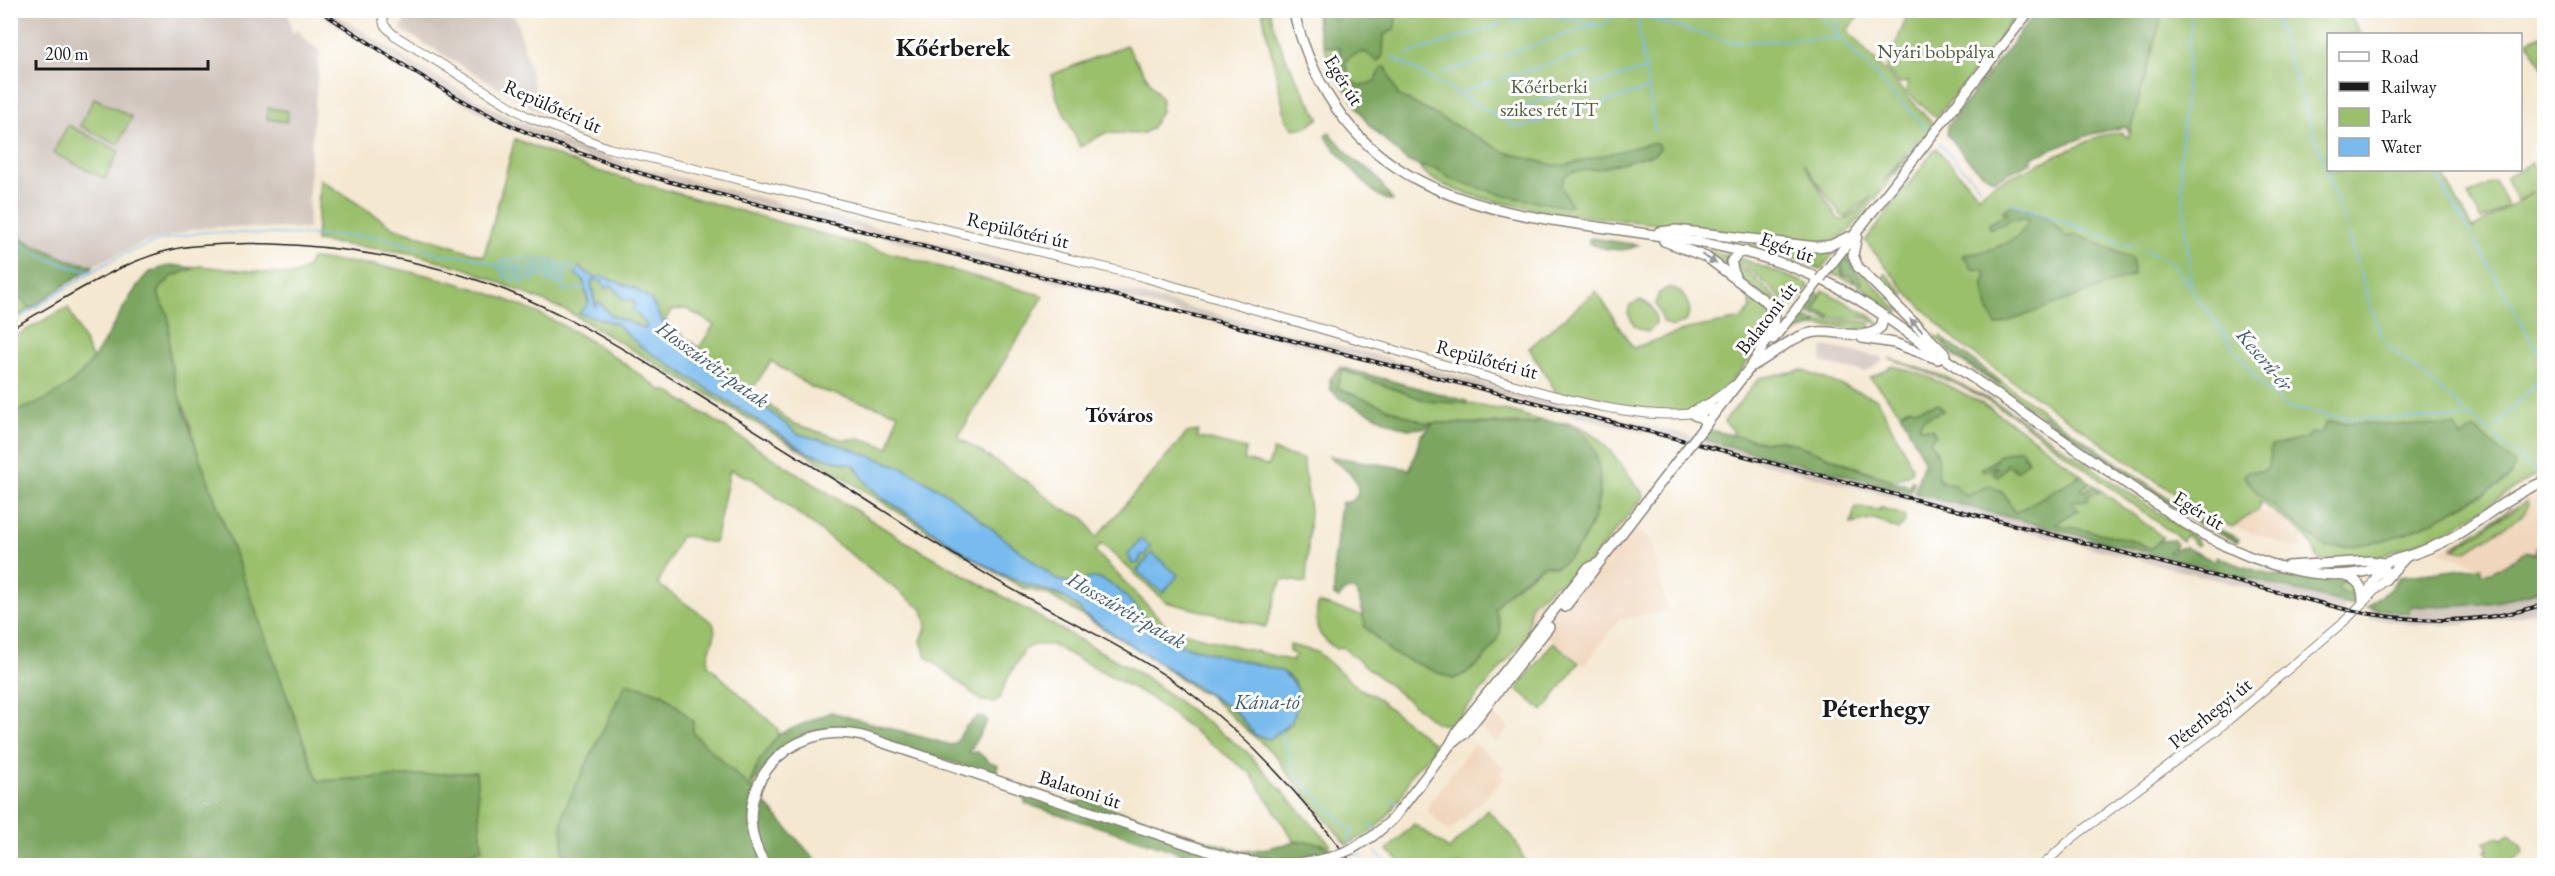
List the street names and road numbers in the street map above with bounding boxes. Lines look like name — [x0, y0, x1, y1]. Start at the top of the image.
street label: Egér út — [1318, 50, 1370, 111]
street label: Repülőtéri út — [500, 73, 607, 139]
street label: Repülőtéri út — [964, 206, 1072, 255]
street label: Egér út — [1757, 225, 1818, 269]
street label: Balatoni út — [1730, 276, 1803, 359]
street label: Repülőtéri út — [1433, 333, 1541, 385]
street label: Egér út — [2169, 484, 2230, 536]
street label: Péterhegyi út — [2163, 671, 2258, 755]
street label: Balatoni út — [1036, 764, 1125, 815]

